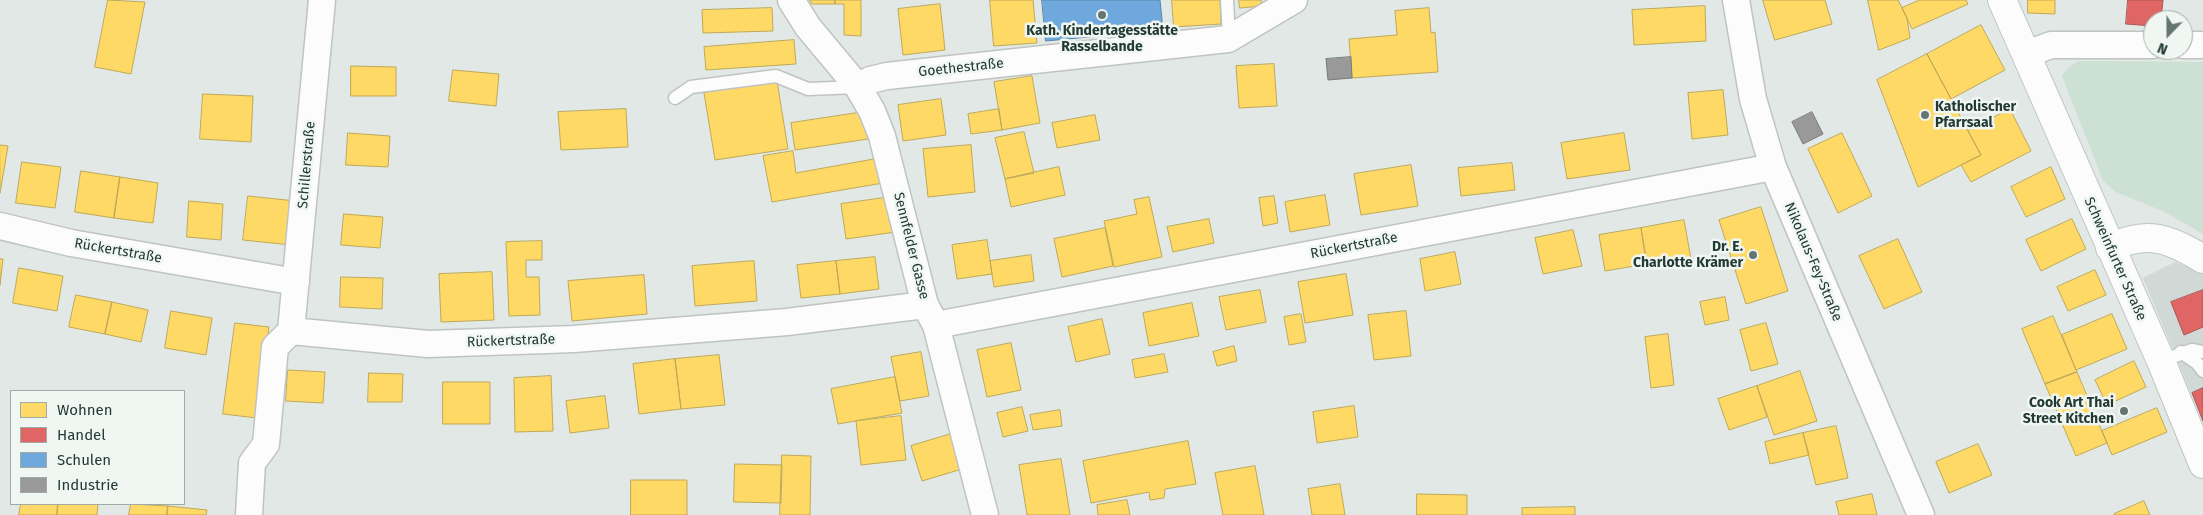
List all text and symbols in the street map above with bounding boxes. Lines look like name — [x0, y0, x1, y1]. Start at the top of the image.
marker: Kath. Kindertagesstätte Rasselbande — [1096, 9, 1108, 21]
north arrow — [2143, 10, 2193, 60]
place label: Kath. Kindertagesstätte Rasselbande — [1026, 23, 1178, 56]
text: N — [2155, 39, 2170, 58]
street label: Goethestraße — [918, 55, 1004, 81]
place label: Katholischer Pfarrsaal — [1935, 99, 2016, 132]
marker: Katholischer Pfarrsaal — [1919, 109, 1931, 121]
street label: Schillerstraße — [295, 121, 319, 209]
street label: Sennfelder Gasse — [890, 191, 932, 301]
street label: Schweinfurter Straße — [2080, 195, 2150, 323]
street label: Nikolaus-Fey-Straße — [1780, 200, 1846, 324]
street label: Rückertstraße — [1309, 229, 1399, 263]
street label: Rückertstraße — [73, 235, 163, 267]
place label: Dr. E. Charlotte Krämer — [1633, 239, 1743, 272]
marker: Dr. E. Charlotte Krämer — [1747, 249, 1759, 261]
street label: Rückertstraße — [466, 331, 556, 351]
legend — [10, 390, 185, 505]
place label: Cook Art Thai Street Kitchen — [2023, 395, 2114, 428]
text: Wohnen — [57, 401, 113, 419]
marker: Cook Art Thai Street Kitchen — [2118, 405, 2130, 417]
text: Handel — [57, 426, 106, 444]
text: Schulen — [57, 451, 111, 469]
text: Industrie — [57, 476, 119, 494]

